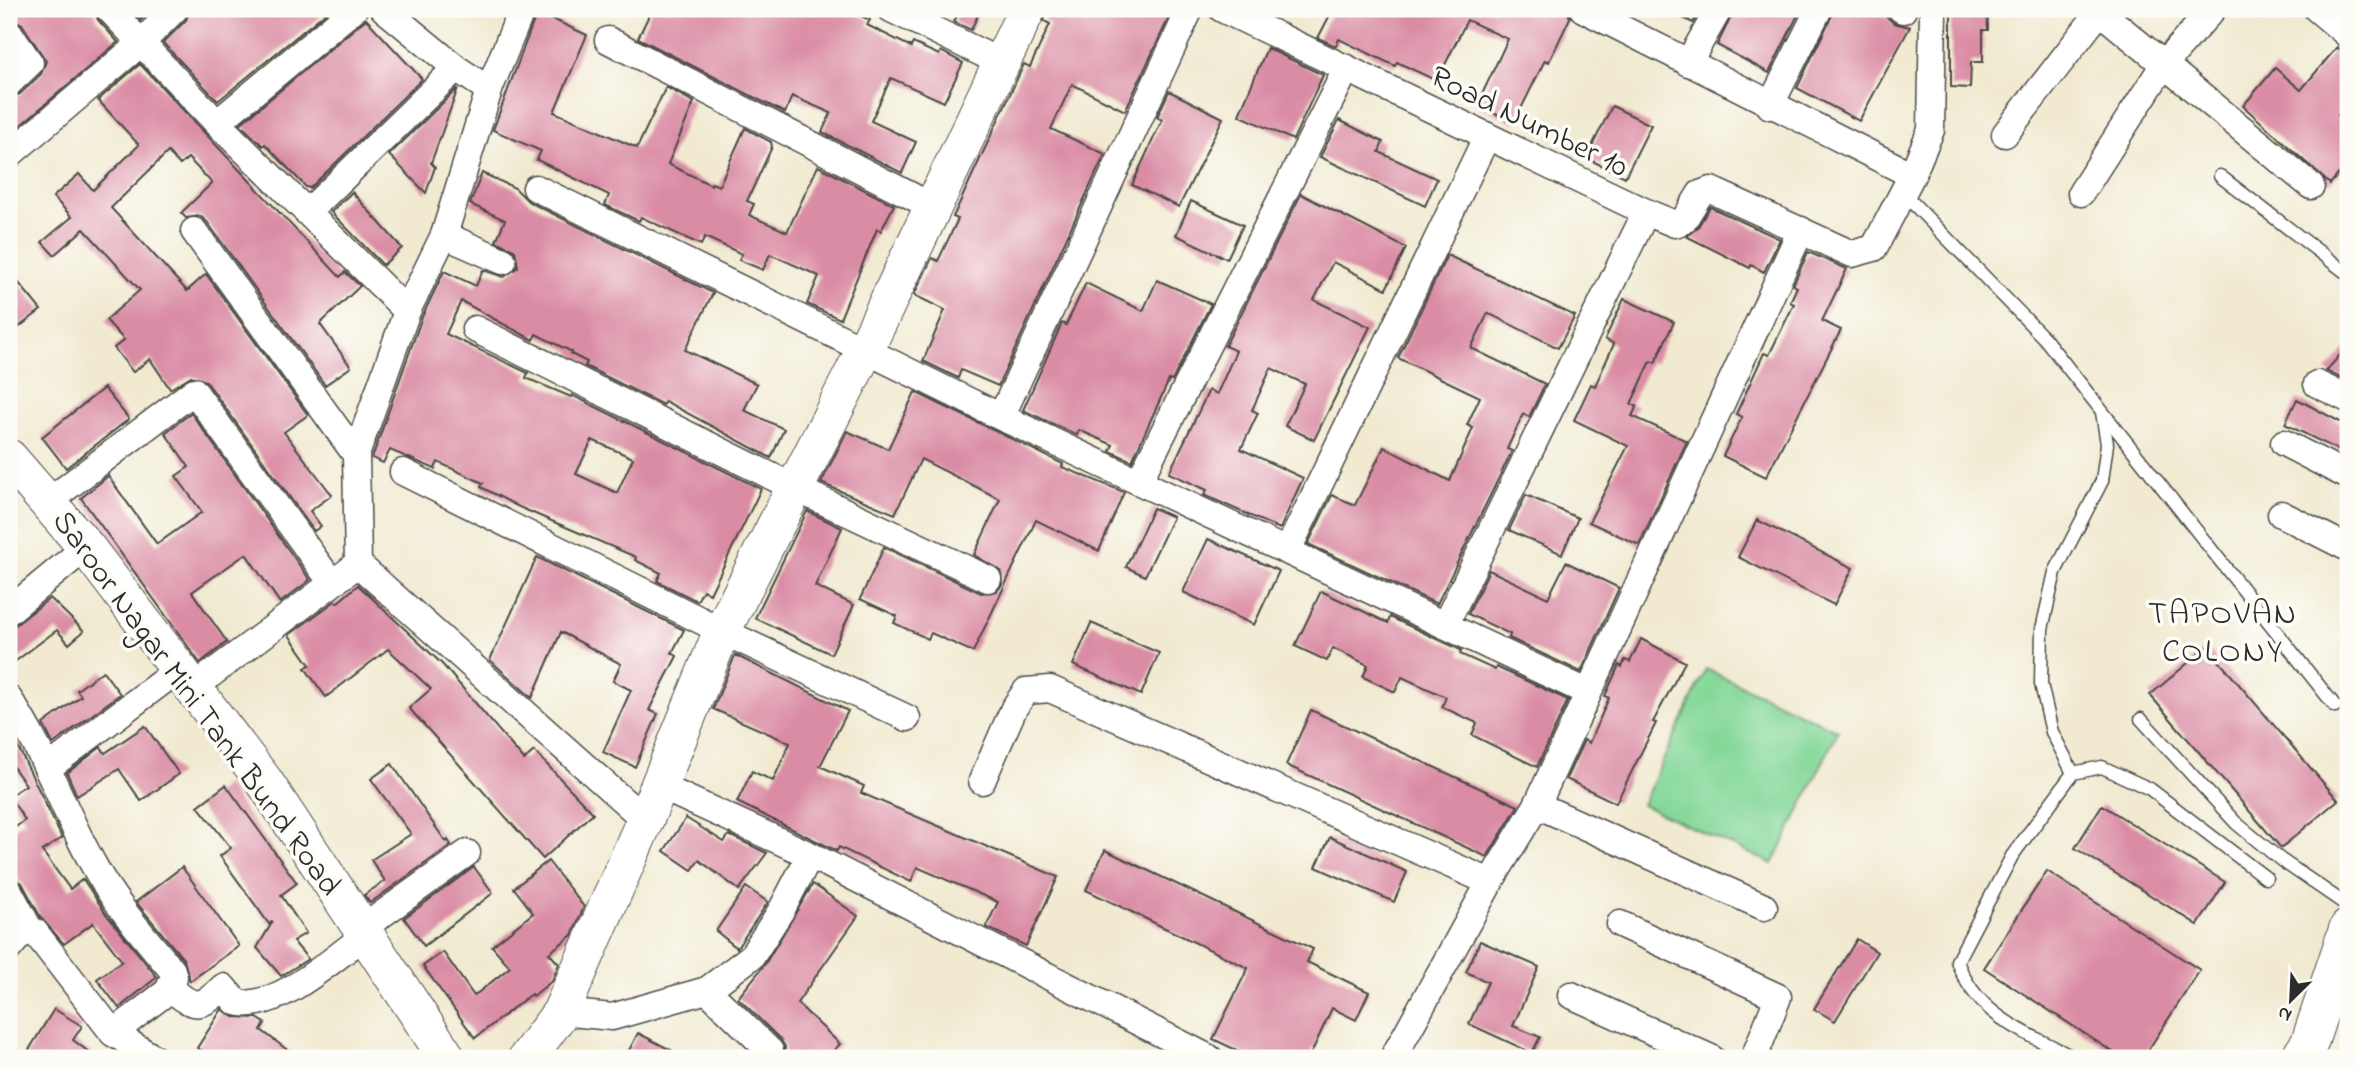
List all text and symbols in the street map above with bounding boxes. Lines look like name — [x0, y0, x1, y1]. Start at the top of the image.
street label: Road Number 10 — [1421, 55, 1636, 191]
street label: Saroor Nagar Mini Tank Bund Road — [39, 501, 351, 907]
district label: TAPOVAN COLONY — [2148, 591, 2298, 677]
north arrow — [2256, 965, 2326, 1036]
text: N — [2274, 998, 2296, 1028]

